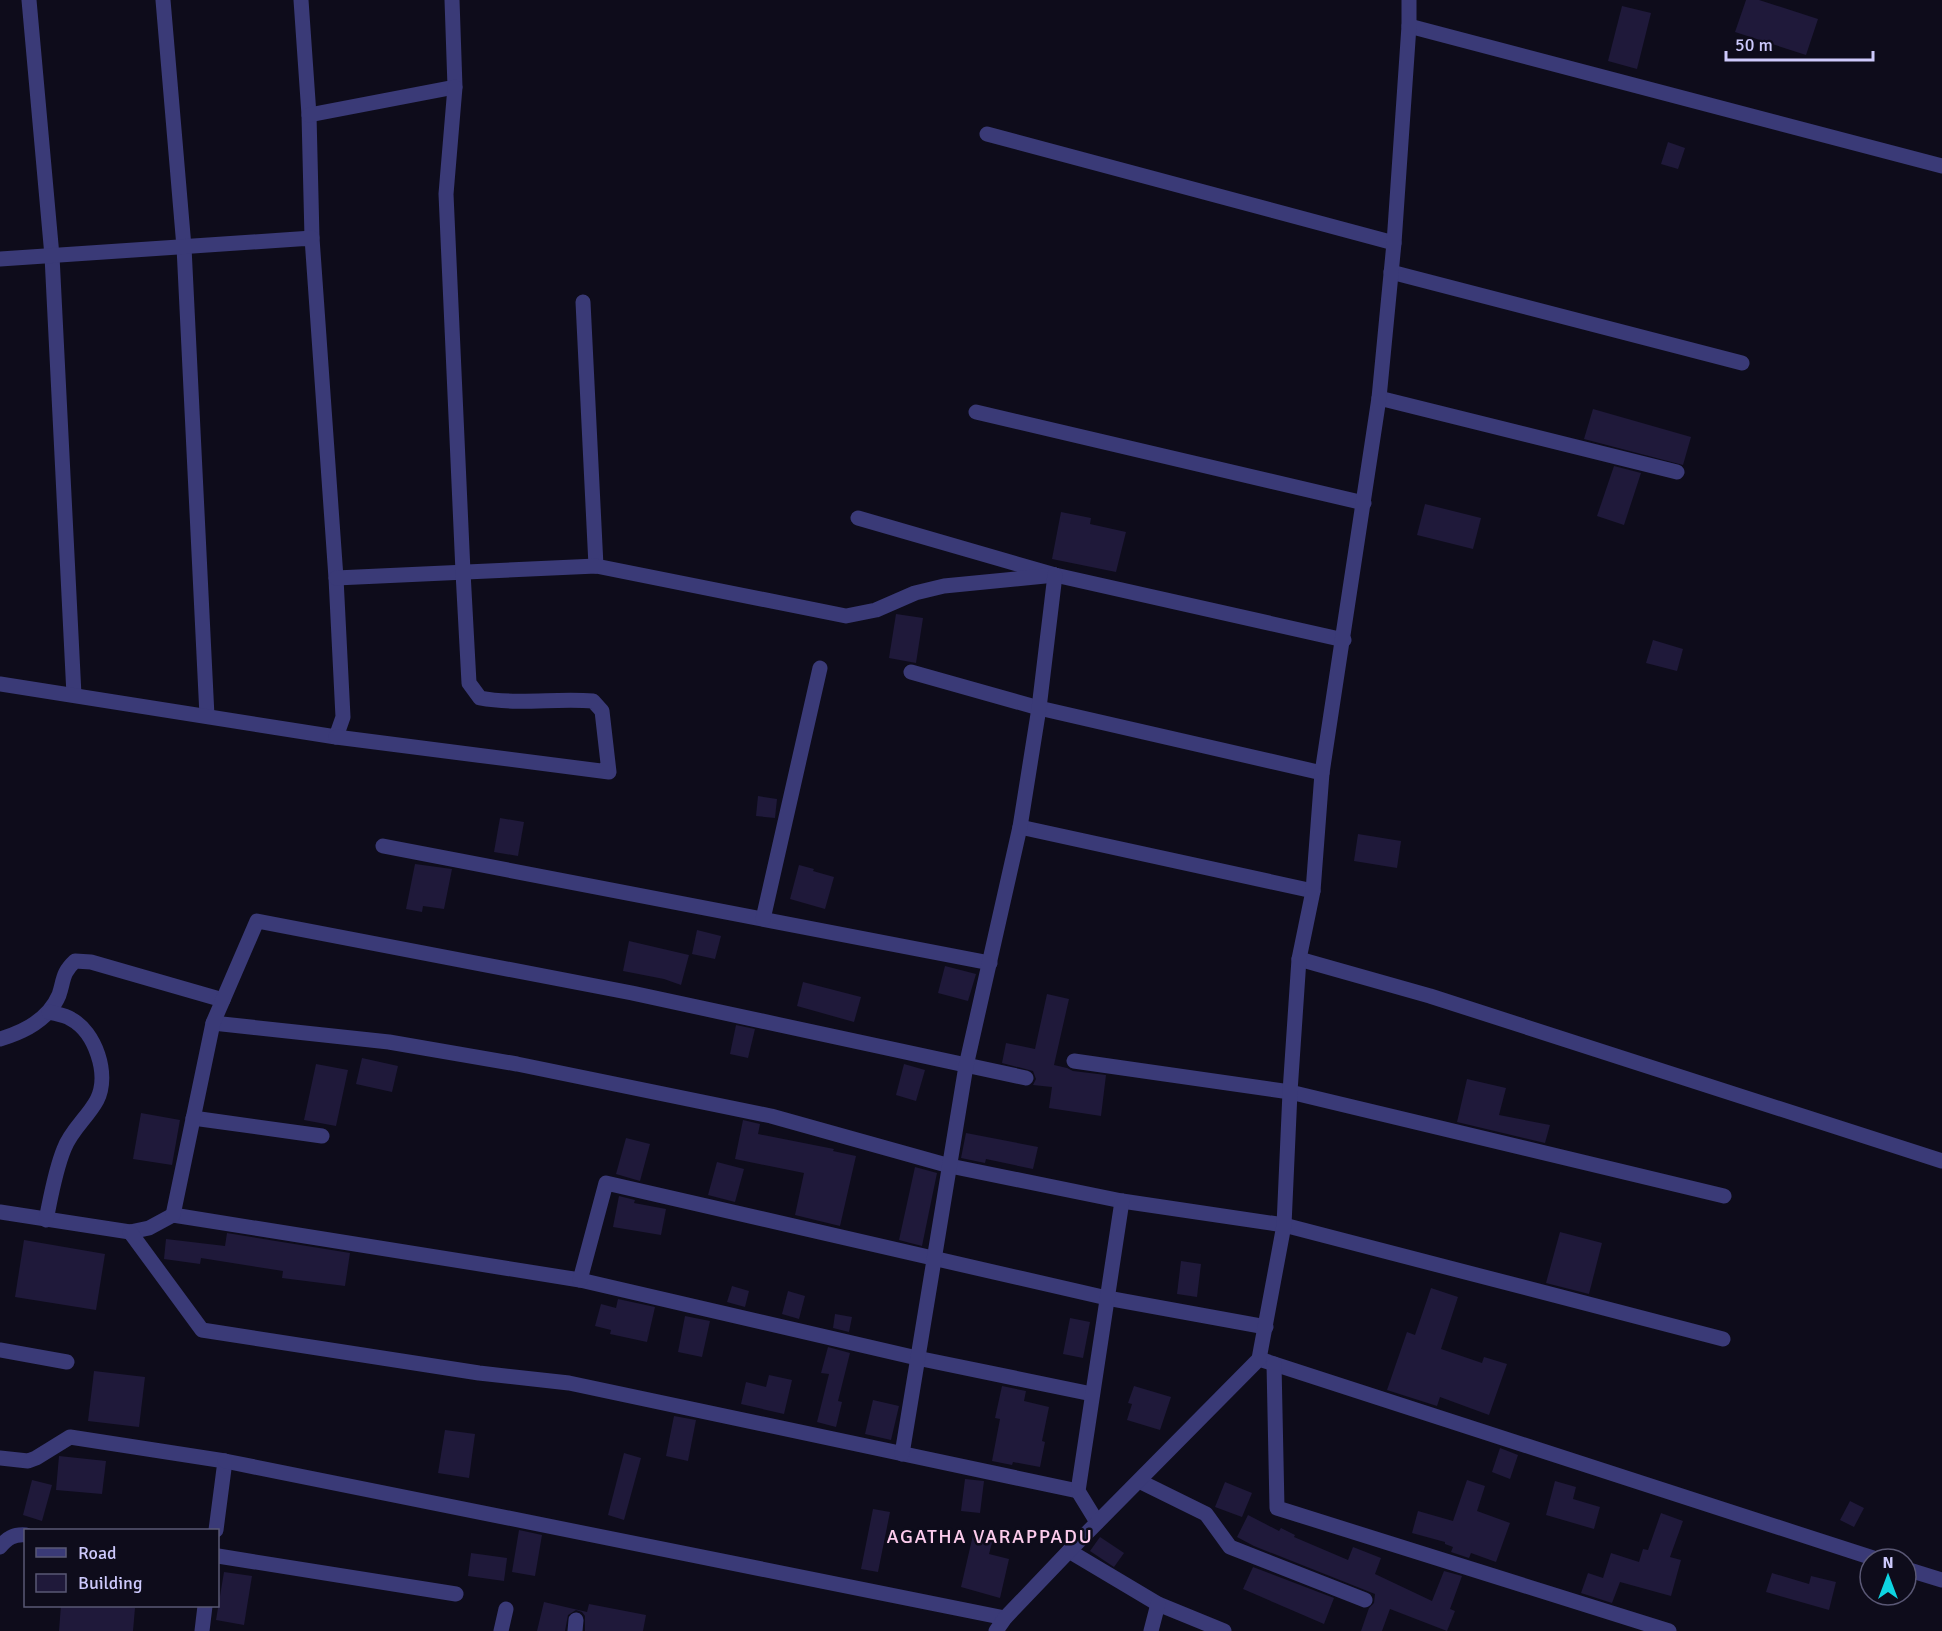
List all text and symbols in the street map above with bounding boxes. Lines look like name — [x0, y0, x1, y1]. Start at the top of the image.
scale bar — [1726, 24, 1873, 62]
text: 50 m — [1735, 34, 1773, 56]
district label: AGATHA VARAPPADU — [887, 1524, 1093, 1549]
legend — [24, 1529, 219, 1607]
text: Road — [78, 1542, 117, 1564]
north arrow — [1858, 1547, 1918, 1607]
text: N — [1882, 1553, 1894, 1573]
text: Building — [78, 1572, 142, 1594]

